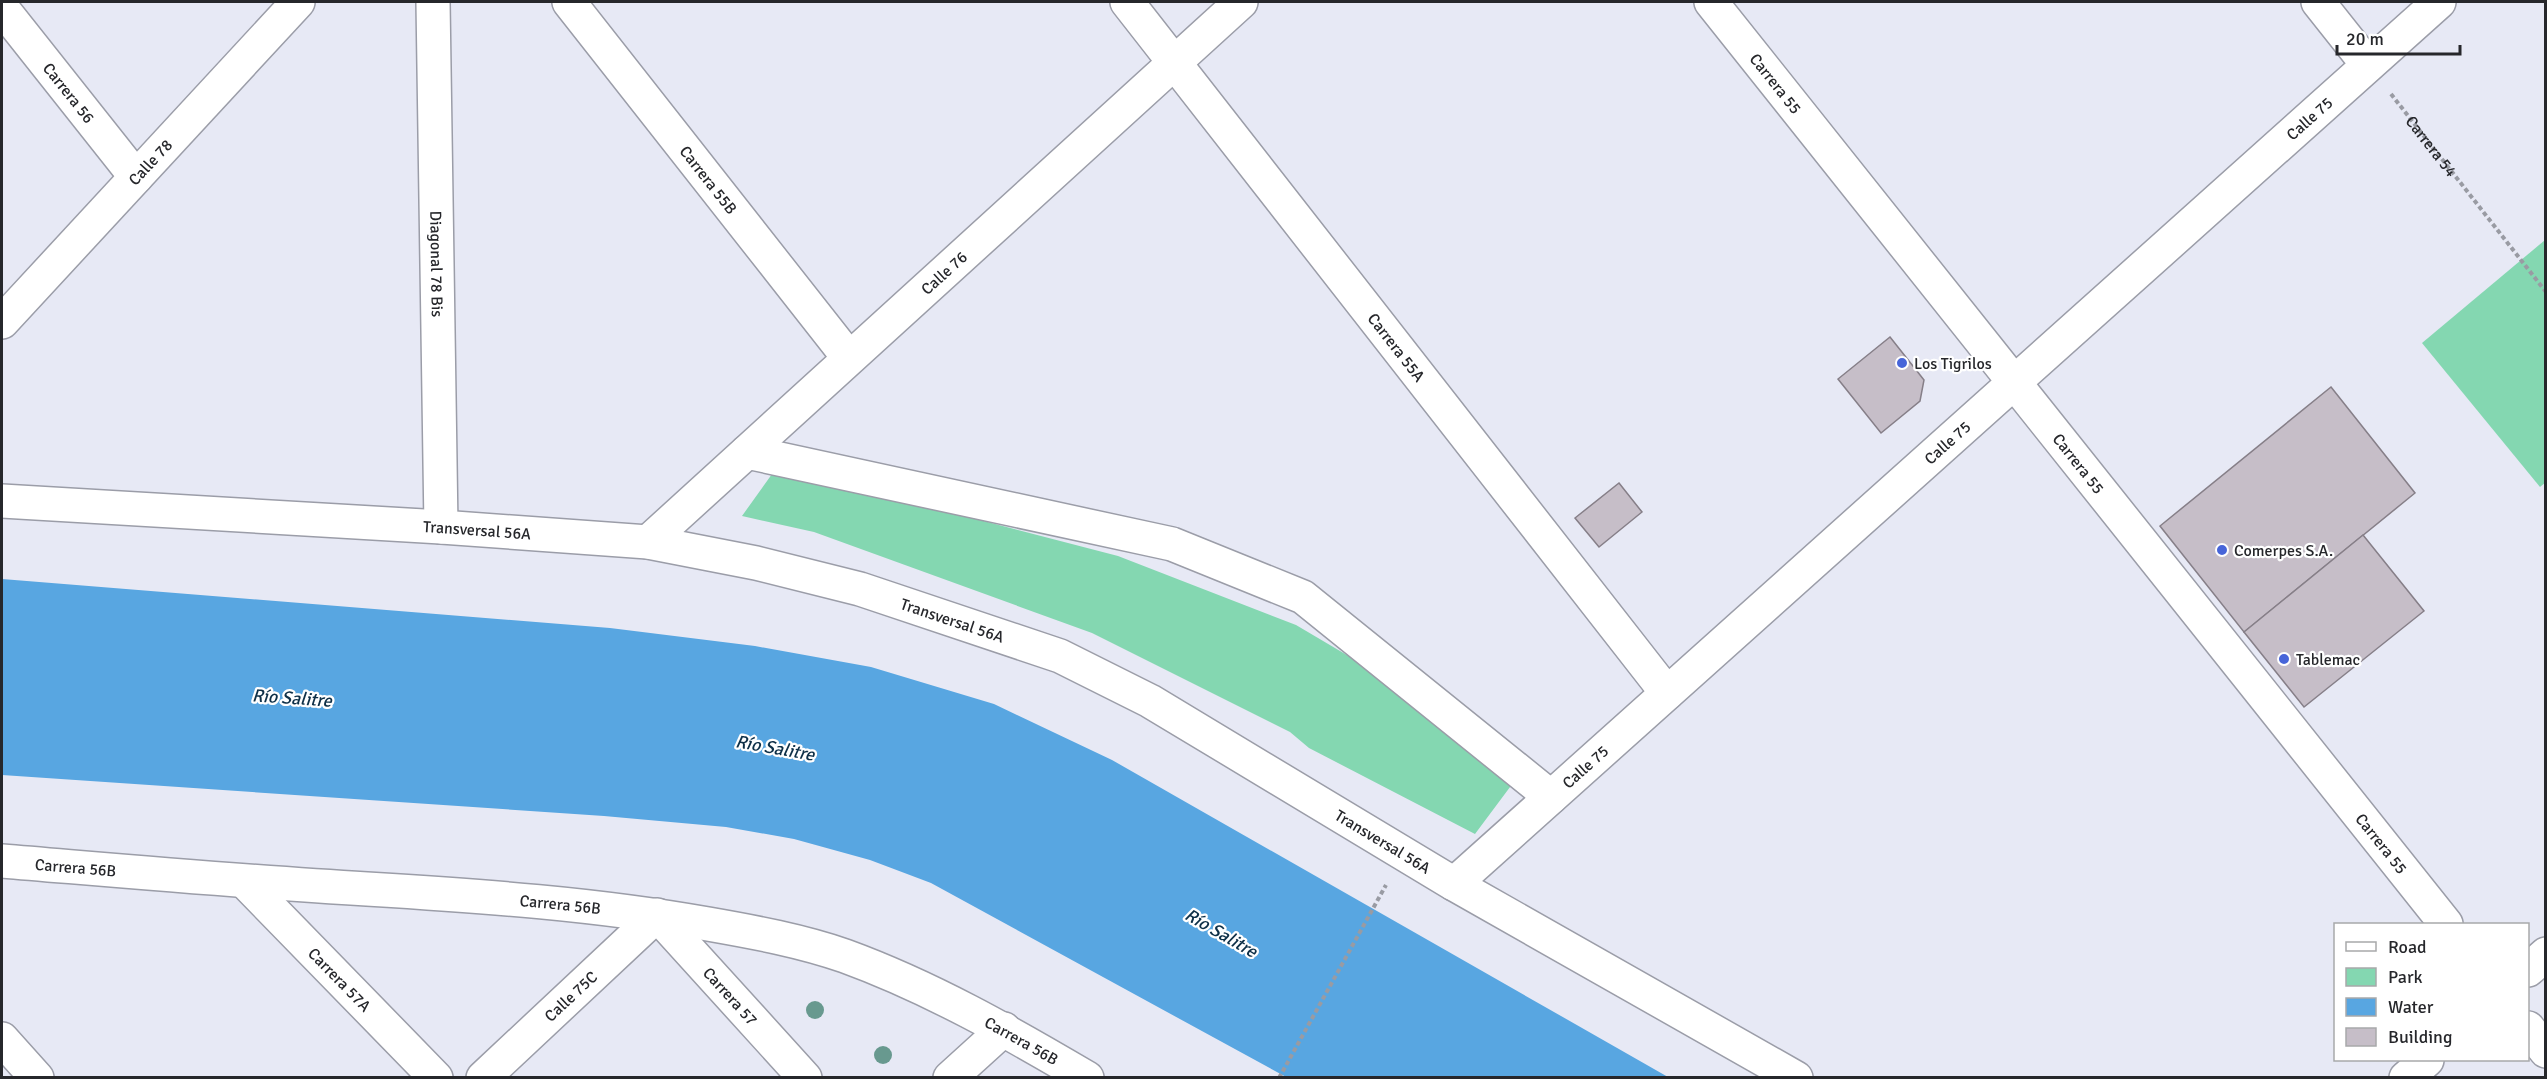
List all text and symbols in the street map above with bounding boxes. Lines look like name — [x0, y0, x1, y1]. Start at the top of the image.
scale bar — [2337, 18, 2460, 56]
text: 20 m — [2346, 28, 2384, 50]
street label: Carrera 55 — [1745, 50, 1805, 118]
street label: Carrera 56 — [38, 59, 98, 128]
street label: Calle 75 — [2283, 93, 2337, 145]
street label: Carrera 54 — [2401, 112, 2461, 181]
street label: Calle 78 — [125, 135, 177, 190]
street label: Carrera 55B — [675, 142, 741, 219]
street label: Diagonal 78 Bis — [425, 211, 447, 317]
street label: Calle 76 — [917, 247, 972, 300]
street label: Carrera 55A — [1363, 309, 1429, 386]
place label: Los Tigrilos — [1914, 354, 1992, 374]
marker: Los Tigrilos — [1895, 356, 1909, 370]
street label: Calle 75 — [1920, 417, 1975, 469]
street label: Carrera 55 — [2048, 430, 2108, 498]
street label: Transversal 56A — [423, 517, 532, 545]
place label: Comerpes S.A. — [2234, 541, 2333, 561]
marker: Comerpes S.A. — [2215, 543, 2229, 557]
street label: Transversal 56A — [898, 594, 1007, 648]
place label: Tablemac — [2296, 650, 2360, 670]
marker: Tablemac — [2277, 652, 2291, 666]
water label: Río Salitre — [251, 684, 334, 712]
water label: Río Salitre — [734, 730, 817, 766]
street label: Calle 75 — [1558, 741, 1613, 793]
street label: Transversal 56A — [1331, 806, 1434, 879]
street label: Carrera 55 — [2351, 810, 2411, 878]
street label: Carrera 56B — [34, 855, 117, 882]
street label: Carrera 56B — [519, 891, 602, 919]
water label: Río Salitre — [1181, 904, 1262, 963]
legend — [2334, 923, 2529, 1061]
text: Road — [2388, 936, 2427, 958]
street label: Carrera 57A — [304, 944, 375, 1016]
street label: Carrera 57 — [698, 963, 761, 1030]
text: Park — [2388, 966, 2423, 988]
street label: Calle 75C — [541, 967, 602, 1026]
text: Water — [2388, 996, 2434, 1018]
street label: Carrera 56B — [981, 1013, 1062, 1070]
text: Building — [2388, 1026, 2452, 1048]

